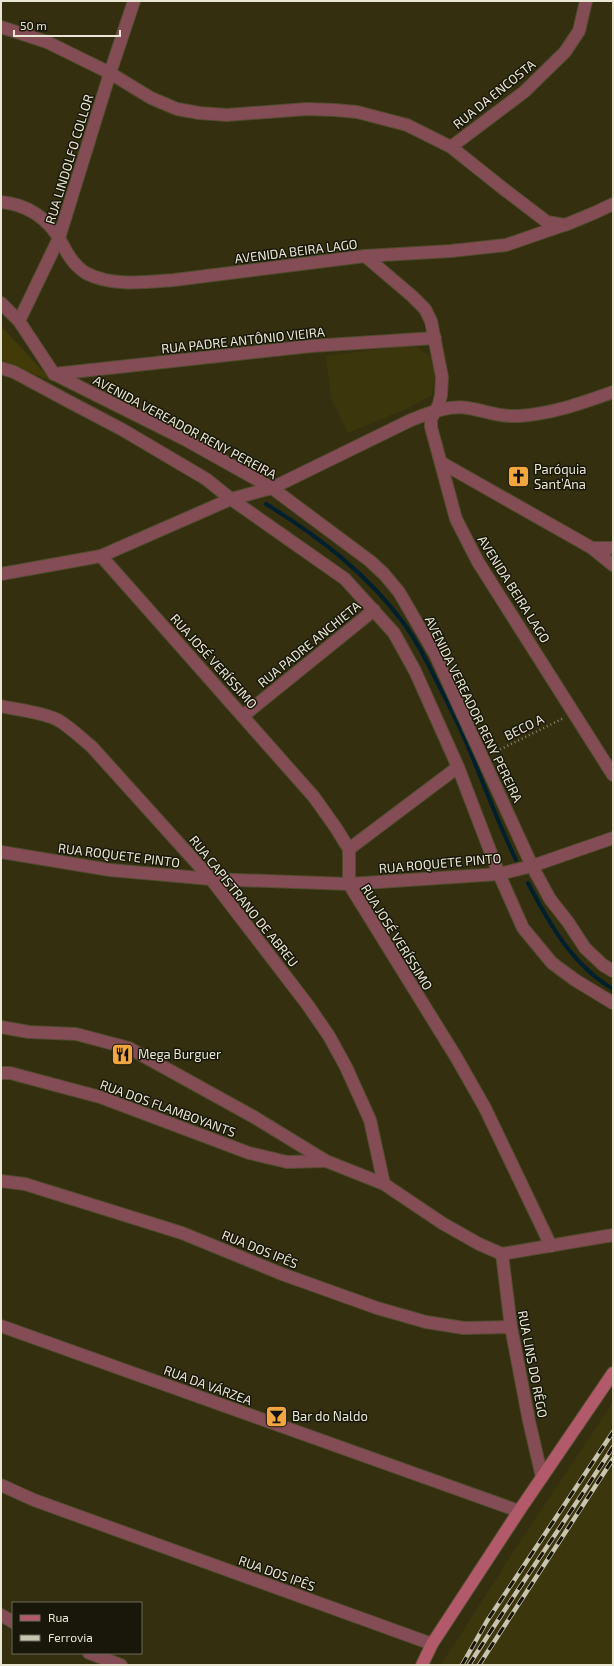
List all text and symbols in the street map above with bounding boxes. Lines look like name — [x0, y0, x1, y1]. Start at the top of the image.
scale bar — [14, 12, 120, 38]
text: 50 m — [20, 18, 47, 32]
street label: RUA DA ENCOSTA — [450, 56, 538, 132]
street label: RUA LINDOLFO COLLOR — [42, 92, 96, 226]
street label: AVENIDA BEIRA LAGO — [234, 236, 358, 266]
street label: RUA PADRE ANTÔNIO VIEIRA — [160, 323, 326, 357]
street label: AVENIDA VEREADOR RENY PEREIRA — [91, 372, 279, 482]
place label: Paróquia Sant’Ana — [534, 461, 586, 492]
church icon: Paróquia Sant’Ana — [505, 463, 531, 489]
street label: AVENIDA BEIRA LAGO — [474, 532, 554, 646]
street label: RUA PADRE ANCHIETA — [254, 597, 364, 691]
street label: RUA JOSÉ VERÍSSIMO — [167, 610, 262, 712]
street label: AVENIDA VEREADOR RENY PEREIRA — [422, 613, 526, 805]
street label: BECO A — [502, 711, 546, 743]
street label: RUA CAPISTRANO DE ABREU — [186, 832, 302, 970]
street label: RUA ROQUETE PINTO — [57, 840, 181, 870]
street label: RUA ROQUETE PINTO — [378, 850, 502, 876]
street label: RUA JOSÉ VERÍSSIMO — [358, 880, 437, 993]
restaurant icon: Mega Burguer — [109, 1041, 135, 1067]
place label: Mega Burguer — [138, 1046, 221, 1062]
street label: RUA DOS FLAMBOYANTS — [98, 1076, 238, 1140]
street label: RUA DOS IPÊS — [220, 1227, 300, 1271]
street label: RUA LINS DO RÊGO — [515, 1309, 551, 1419]
street label: RUA DA VÁRZEA — [162, 1361, 255, 1408]
bar icon: Bar do Naldo — [263, 1403, 289, 1429]
place label: Bar do Naldo — [292, 1408, 368, 1424]
street label: RUA DOS IPÊS — [236, 1552, 318, 1594]
legend — [12, 1602, 142, 1654]
text: Rua — [48, 1610, 69, 1624]
text: Ferrovia — [48, 1630, 93, 1644]

